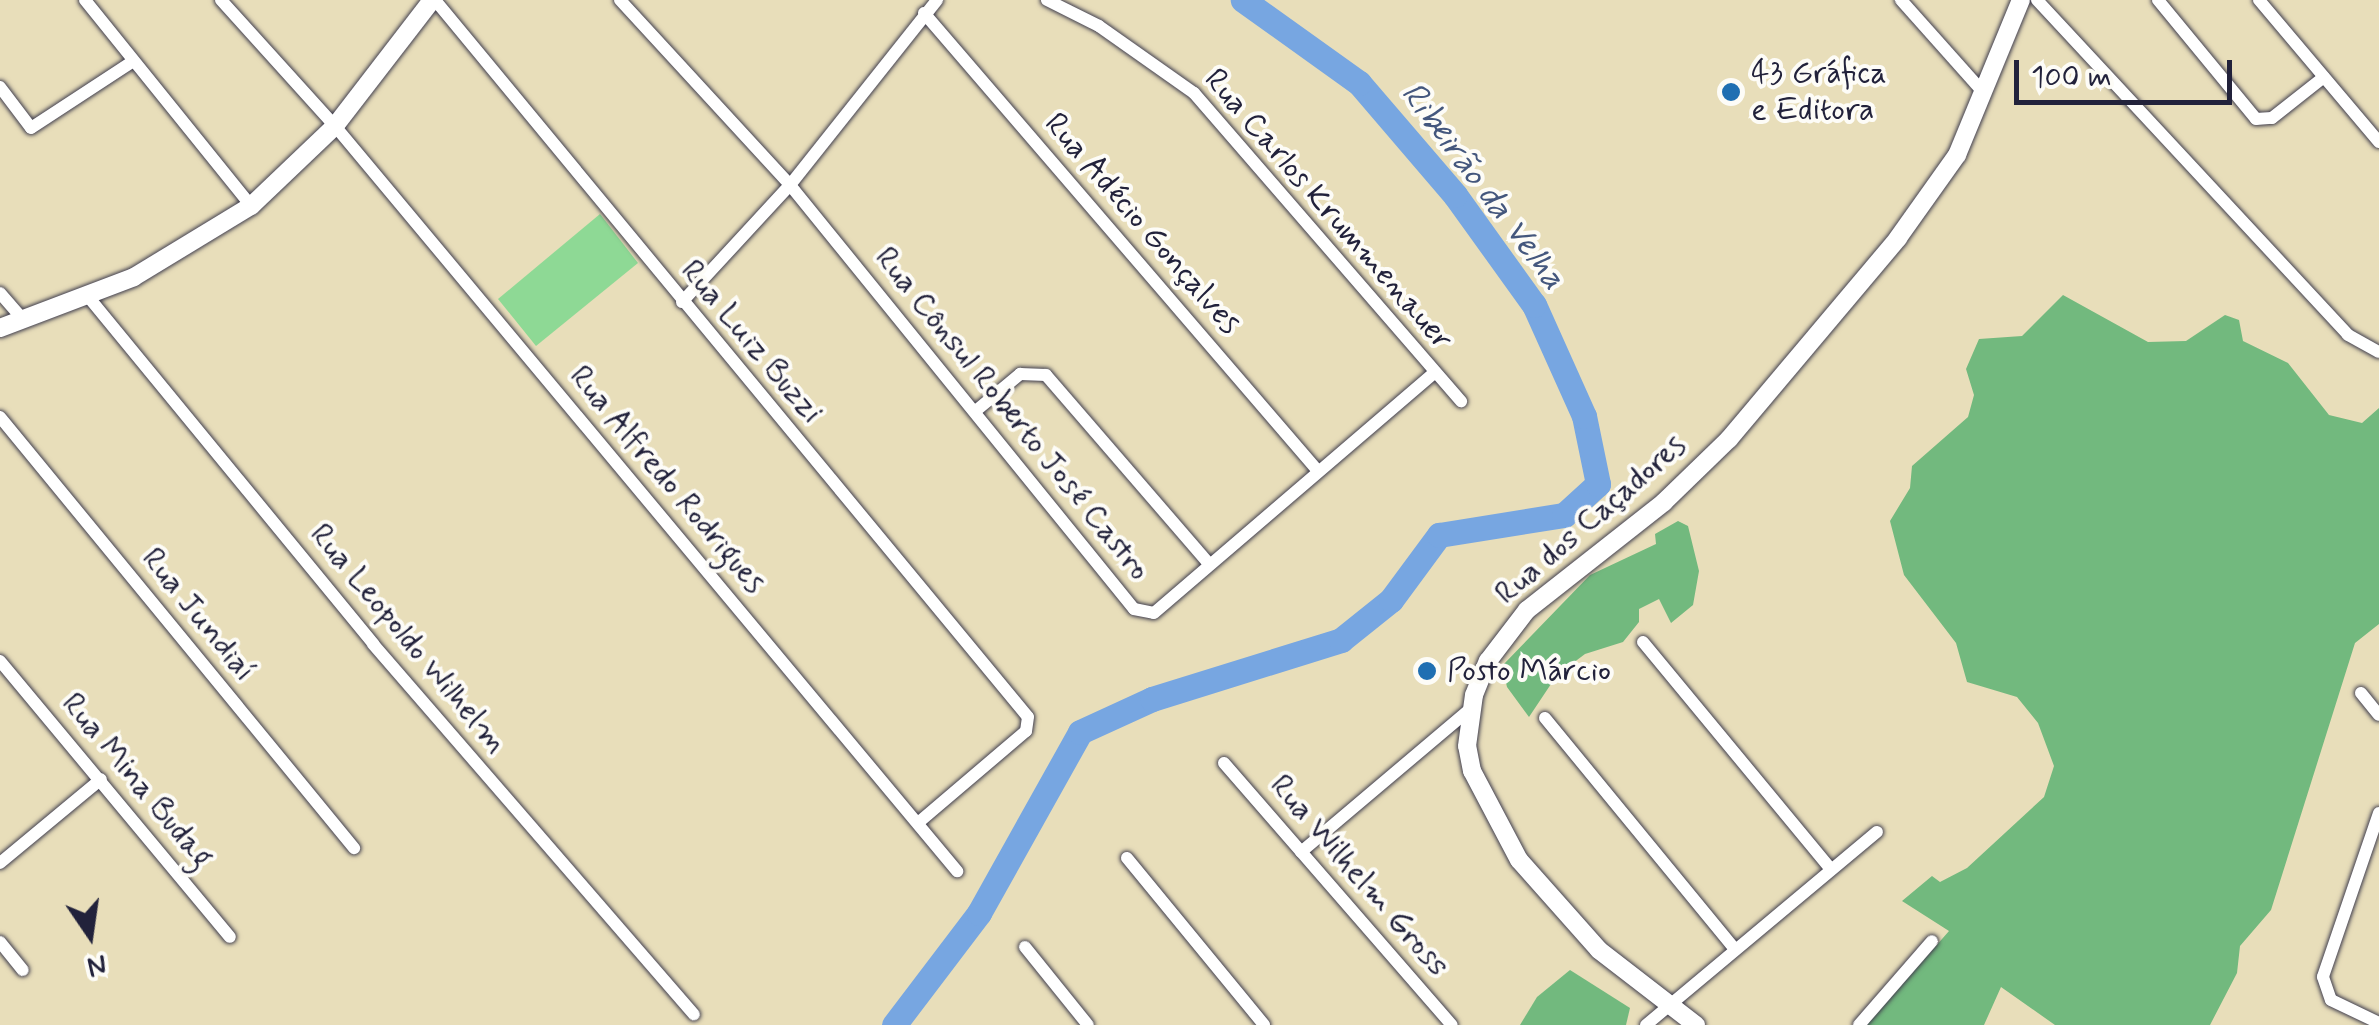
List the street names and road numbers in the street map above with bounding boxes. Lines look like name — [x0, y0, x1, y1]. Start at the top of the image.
street label: Rua Carlos Krummenauer — [1197, 63, 1459, 357]
street label: Rua Adécio Gonçalves — [1035, 105, 1249, 343]
street label: Rua Cônsul Roberto José Castro — [865, 239, 1159, 589]
street label: Rua Luiz Buzzi — [672, 253, 830, 431]
street label: Rua Alfredo Rodrigues — [557, 354, 777, 606]
street label: Rua dos Caçadores — [1486, 426, 1696, 614]
street label: Rua Leopoldo Wilhelm — [301, 517, 515, 761]
street label: Rua Jundiaí — [132, 540, 264, 690]
street label: Rua Mina Budag — [53, 686, 221, 876]
street label: Rua Wilhelm Gross — [1262, 768, 1456, 984]

